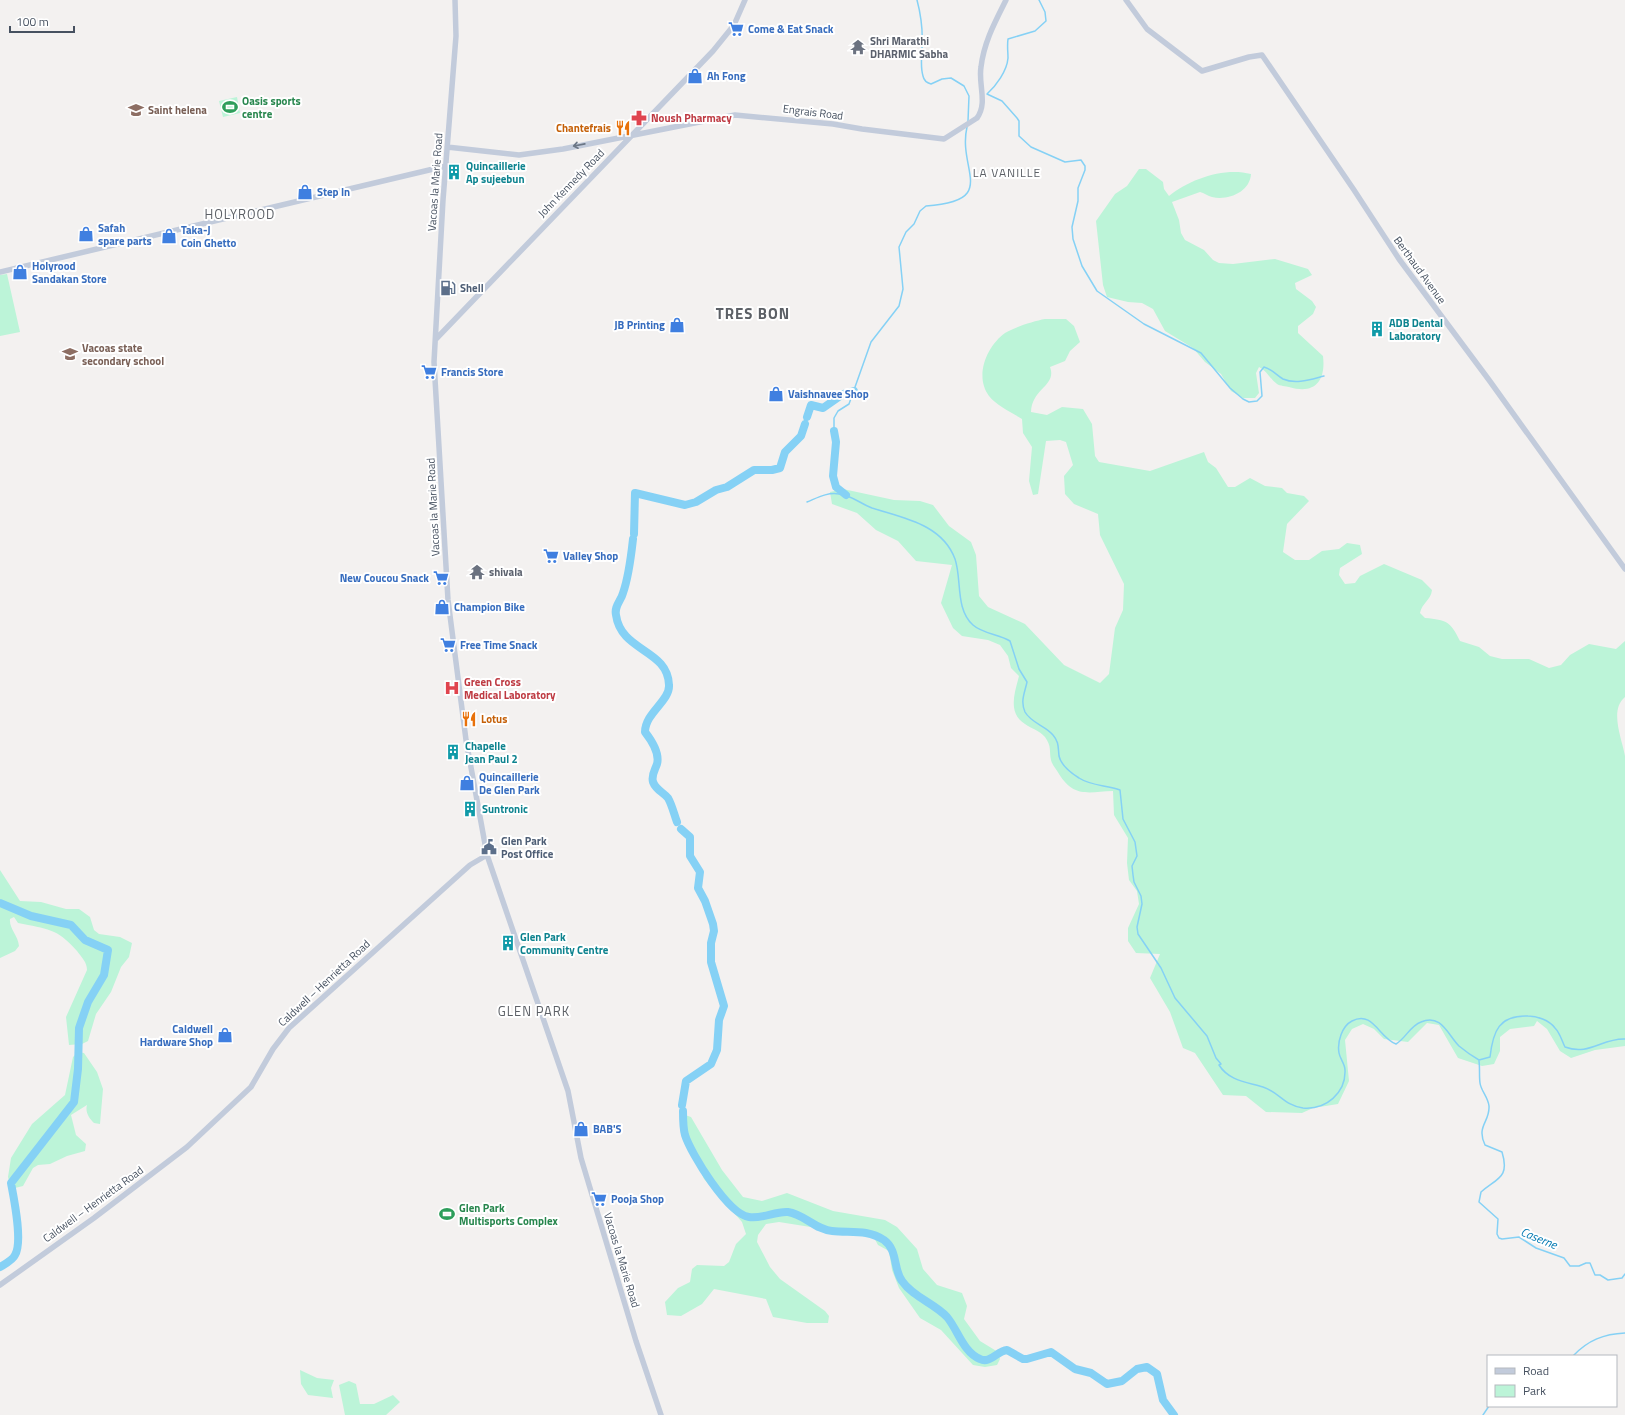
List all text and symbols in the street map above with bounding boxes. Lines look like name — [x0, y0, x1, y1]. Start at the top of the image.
scale bar — [10, 8, 74, 34]
text: 100 m — [16, 12, 49, 31]
supermarket icon: Come & Eat Snack — [727, 20, 745, 38]
place label: Come & Eat Snack — [748, 21, 834, 37]
place label: Shri Marathi DHARMIC Sabha — [870, 33, 949, 62]
temple icon: Shri Marathi DHARMIC Sabha — [849, 38, 867, 56]
shop icon: Ah Fong — [686, 67, 704, 85]
place label: Ah Fong — [707, 68, 746, 84]
place label: Oasis sports centre — [242, 93, 301, 122]
sports icon: Oasis sports centre — [221, 98, 239, 116]
street label: Engrais Road — [782, 100, 844, 124]
school or university icon: Saint helena — [127, 101, 145, 119]
place label: Saint helena — [148, 102, 207, 118]
pharmacy icon: Noush Pharmacy — [630, 109, 648, 127]
place label: Noush Pharmacy — [651, 110, 732, 126]
restaurant icon: Chantefrais — [614, 119, 632, 137]
place label: Chantefrais — [556, 120, 611, 136]
street label: Vacoas la Marie Road — [424, 132, 446, 232]
one-way arrow — [573, 142, 586, 150]
street label: John Kennedy Road — [534, 145, 608, 221]
place label: Quincaillerie Ap sujeebun — [466, 158, 526, 187]
building icon: Quincaillerie Ap sujeebun — [445, 163, 463, 181]
district label: LA VANILLE — [973, 163, 1041, 182]
shop icon: Step In — [296, 183, 314, 201]
place label: Step In — [317, 184, 350, 200]
district label: HOLYROOD — [205, 204, 275, 224]
place label: Safah spare parts — [98, 220, 152, 249]
place label: Taka-J Coin Ghetto — [181, 222, 236, 251]
shop icon: Safah spare parts — [77, 225, 95, 243]
shop icon: Taka-J Coin Ghetto — [160, 227, 178, 245]
street label: Berthaud Avenue — [1390, 233, 1450, 307]
place label: Holyrood Sandakan Store — [32, 258, 107, 287]
shop icon: Holyrood Sandakan Store — [11, 263, 29, 281]
fuel station icon: Shell — [439, 279, 457, 297]
place label: Shell — [460, 280, 484, 296]
district label: TRES BON — [716, 302, 790, 325]
place label: ADB Dental Laboratory — [1389, 315, 1443, 344]
shop icon: JB Printing — [668, 316, 686, 334]
place label: JB Printing — [614, 317, 665, 333]
building icon: ADB Dental Laboratory — [1368, 320, 1386, 338]
place label: Vacoas state secondary school — [82, 340, 164, 369]
school or university icon: Vacoas state secondary school — [61, 345, 79, 363]
supermarket icon: Francis Store — [420, 363, 438, 381]
place label: Francis Store — [441, 364, 504, 380]
shop icon: Vaishnavee Shop — [767, 385, 785, 403]
place label: Vaishnavee Shop — [788, 386, 869, 402]
street label: Vacoas la Marie Road — [422, 457, 444, 557]
supermarket icon: Valley Shop — [542, 547, 560, 565]
place label: Valley Shop — [563, 548, 618, 564]
temple icon: shivala — [468, 563, 486, 581]
place label: shivala — [489, 564, 523, 580]
supermarket icon: New Coucou Snack — [432, 569, 450, 587]
place label: New Coucou Snack — [340, 570, 429, 586]
shop icon: Champion Bike — [433, 598, 451, 616]
place label: Champion Bike — [454, 599, 525, 615]
supermarket icon: Free Time Snack — [439, 636, 457, 654]
place label: Free Time Snack — [460, 637, 538, 653]
place label: Green Cross Medical Laboratory — [464, 674, 556, 703]
hospital icon: Green Cross Medical Laboratory — [443, 679, 461, 697]
restaurant icon: Lotus — [460, 710, 478, 728]
place label: Lotus — [481, 711, 507, 727]
place label: Chapelle Jean Paul 2 — [465, 738, 518, 767]
building icon: Chapelle Jean Paul 2 — [444, 743, 462, 761]
place label: Quincaillerie De Glen Park — [479, 769, 540, 798]
shop icon: Quincaillerie De Glen Park — [458, 774, 476, 792]
building icon: Suntronic — [461, 800, 479, 818]
place label: Suntronic — [482, 801, 528, 817]
place label: Glen Park Post Office — [501, 833, 554, 862]
public building icon: Glen Park Post Office — [480, 838, 498, 856]
place label: Glen Park Community Centre — [520, 929, 609, 958]
building icon: Glen Park Community Centre — [499, 934, 517, 952]
street label: Caldwell – Henrietta Road — [274, 936, 374, 1030]
district label: GLEN PARK — [498, 1001, 570, 1021]
place label: Caldwell Hardware Shop — [140, 1021, 213, 1050]
shop icon: Caldwell Hardware Shop — [216, 1026, 234, 1044]
shop icon: BAB'S — [572, 1120, 590, 1138]
place label: BAB'S — [593, 1121, 622, 1137]
street label: Caldwell – Henrietta Road — [39, 1162, 147, 1246]
supermarket icon: Pooja Shop — [590, 1190, 608, 1208]
place label: Pooja Shop — [611, 1191, 664, 1207]
place label: Glen Park Multisports Complex — [459, 1200, 559, 1229]
sports icon: Glen Park Multisports Complex — [438, 1205, 456, 1223]
street label: Vacoas la Marie Road — [600, 1211, 644, 1310]
water label: Caserne — [1518, 1222, 1561, 1254]
legend — [1487, 1355, 1617, 1407]
text: Road — [1523, 1361, 1549, 1380]
text: Park — [1523, 1381, 1546, 1400]

